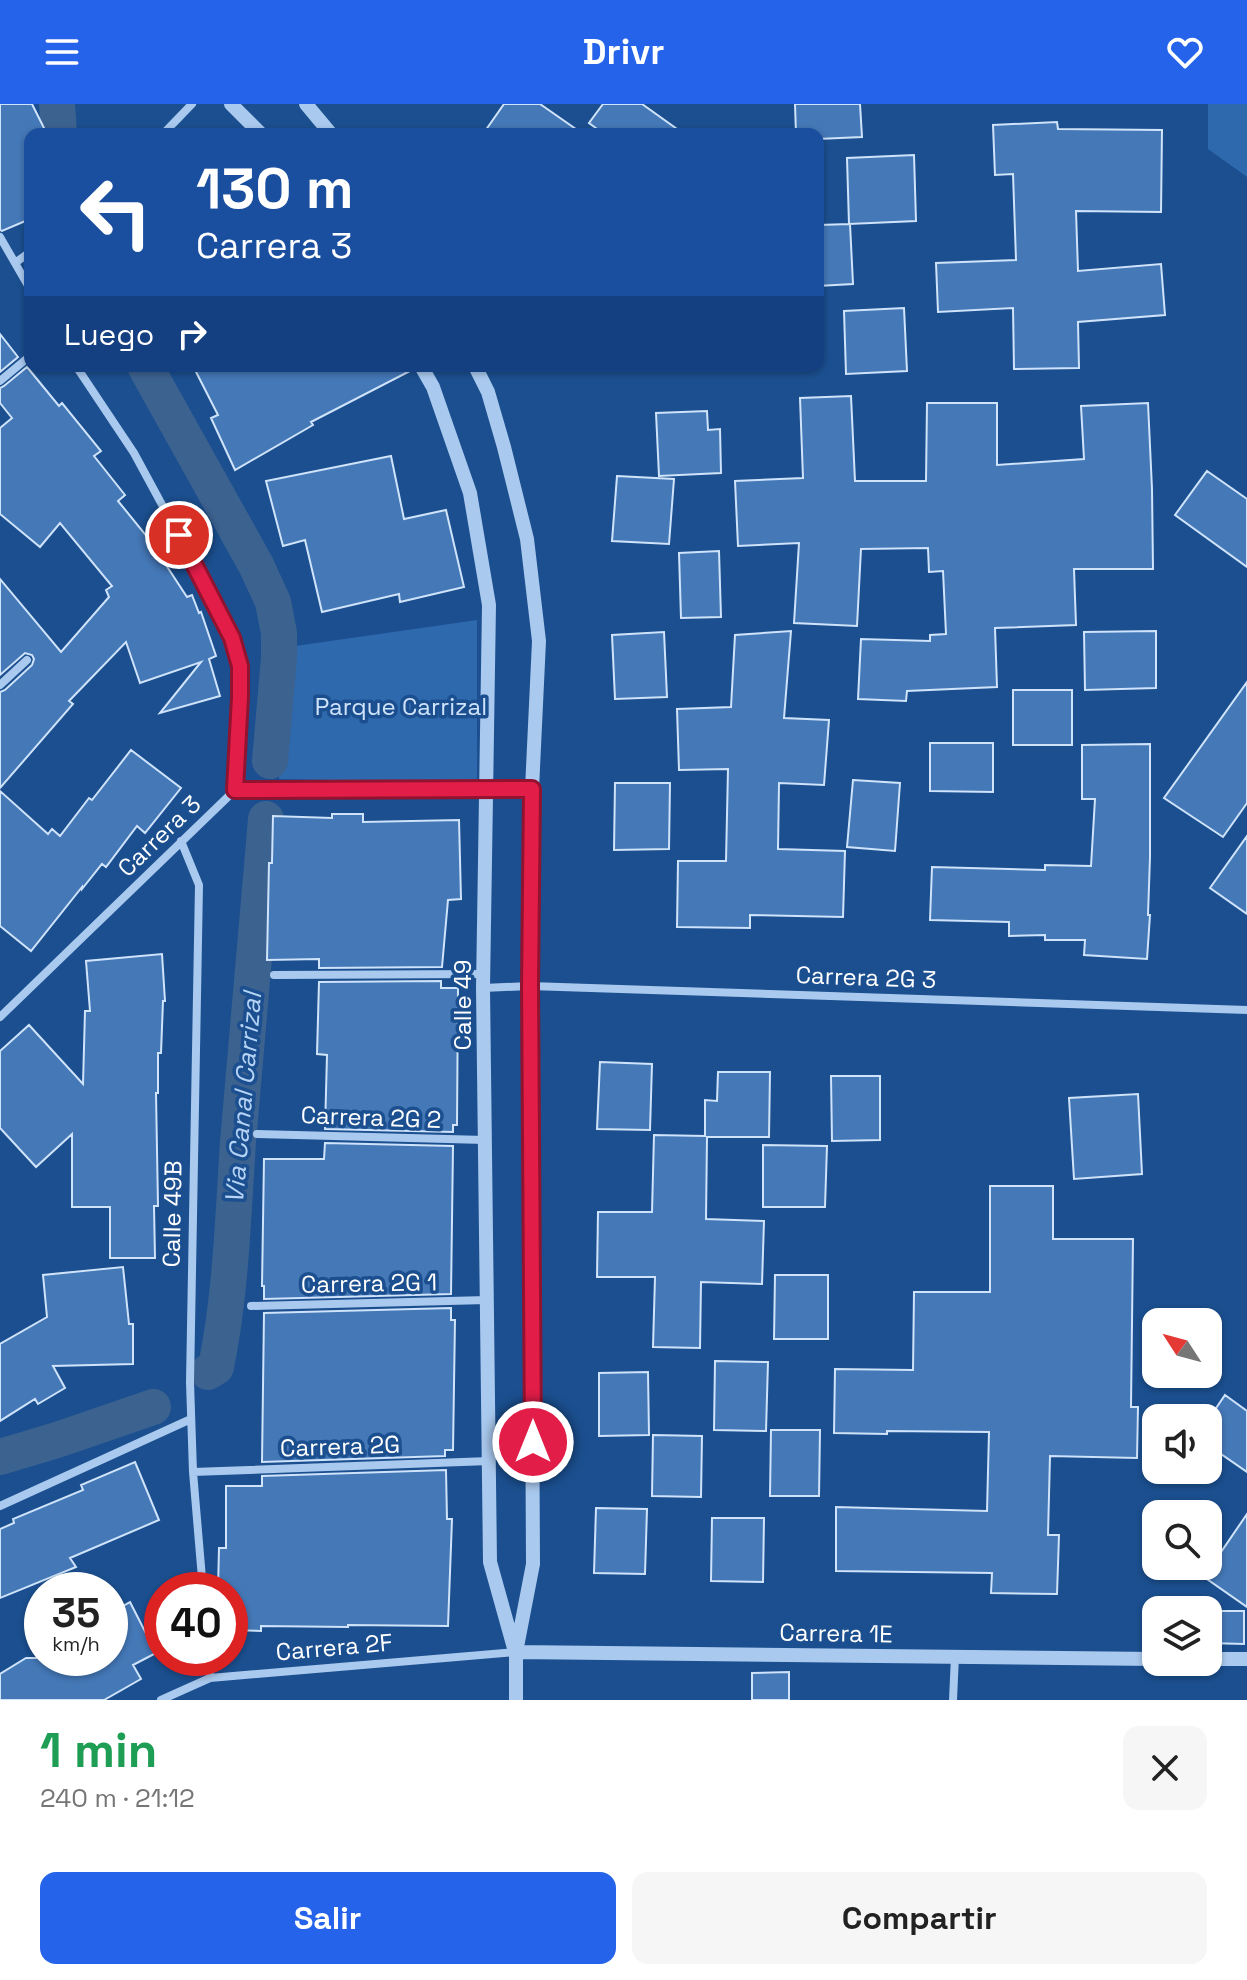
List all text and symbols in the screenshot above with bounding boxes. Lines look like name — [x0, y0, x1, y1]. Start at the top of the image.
text: Drivr — [583, 29, 664, 75]
icon: menu — [40, 30, 84, 74]
icon: heart — [1163, 30, 1207, 74]
text: 130 m — [196, 153, 354, 224]
icon: left — [64, 160, 168, 264]
text: Carrera 3 — [196, 223, 352, 269]
icon: right — [170, 312, 214, 356]
text: Luego — [64, 315, 154, 354]
pin — [145, 501, 213, 569]
icon: arrive — [157, 513, 201, 557]
park label: Parque Carrizal — [315, 691, 487, 722]
street label: Carrera 3 — [111, 789, 207, 883]
street label: Calle 49 — [447, 959, 478, 1051]
street label: Carrera 2G 3 — [795, 959, 937, 995]
water label: Via Canal Carrizal — [217, 988, 269, 1205]
street label: Carrera 2G 2 — [300, 1099, 442, 1135]
street label: Calle 49B — [156, 1160, 188, 1268]
street label: Carrera 2G 1 — [301, 1266, 437, 1300]
north arrow — [1142, 1308, 1222, 1388]
map controls — [1142, 1308, 1222, 1676]
position arrow — [491, 1400, 575, 1484]
button: sound — [1142, 1404, 1222, 1484]
street label: Carrera 2G — [279, 1428, 401, 1464]
button: search — [1142, 1500, 1222, 1580]
speed limit sign: 40 — [144, 1572, 248, 1676]
text: 35 — [52, 1588, 100, 1639]
button: layers — [1142, 1596, 1222, 1676]
street label: Carrera 1E — [779, 1617, 893, 1649]
street label: Carrera 2F — [274, 1626, 394, 1668]
text: km/h — [52, 1631, 100, 1657]
text: 1 min — [40, 1720, 157, 1781]
button: close — [1123, 1726, 1207, 1810]
text: 240 m · 21:12 — [40, 1781, 195, 1815]
button: Salir — [40, 1872, 616, 1964]
button: Compartir — [632, 1872, 1207, 1964]

